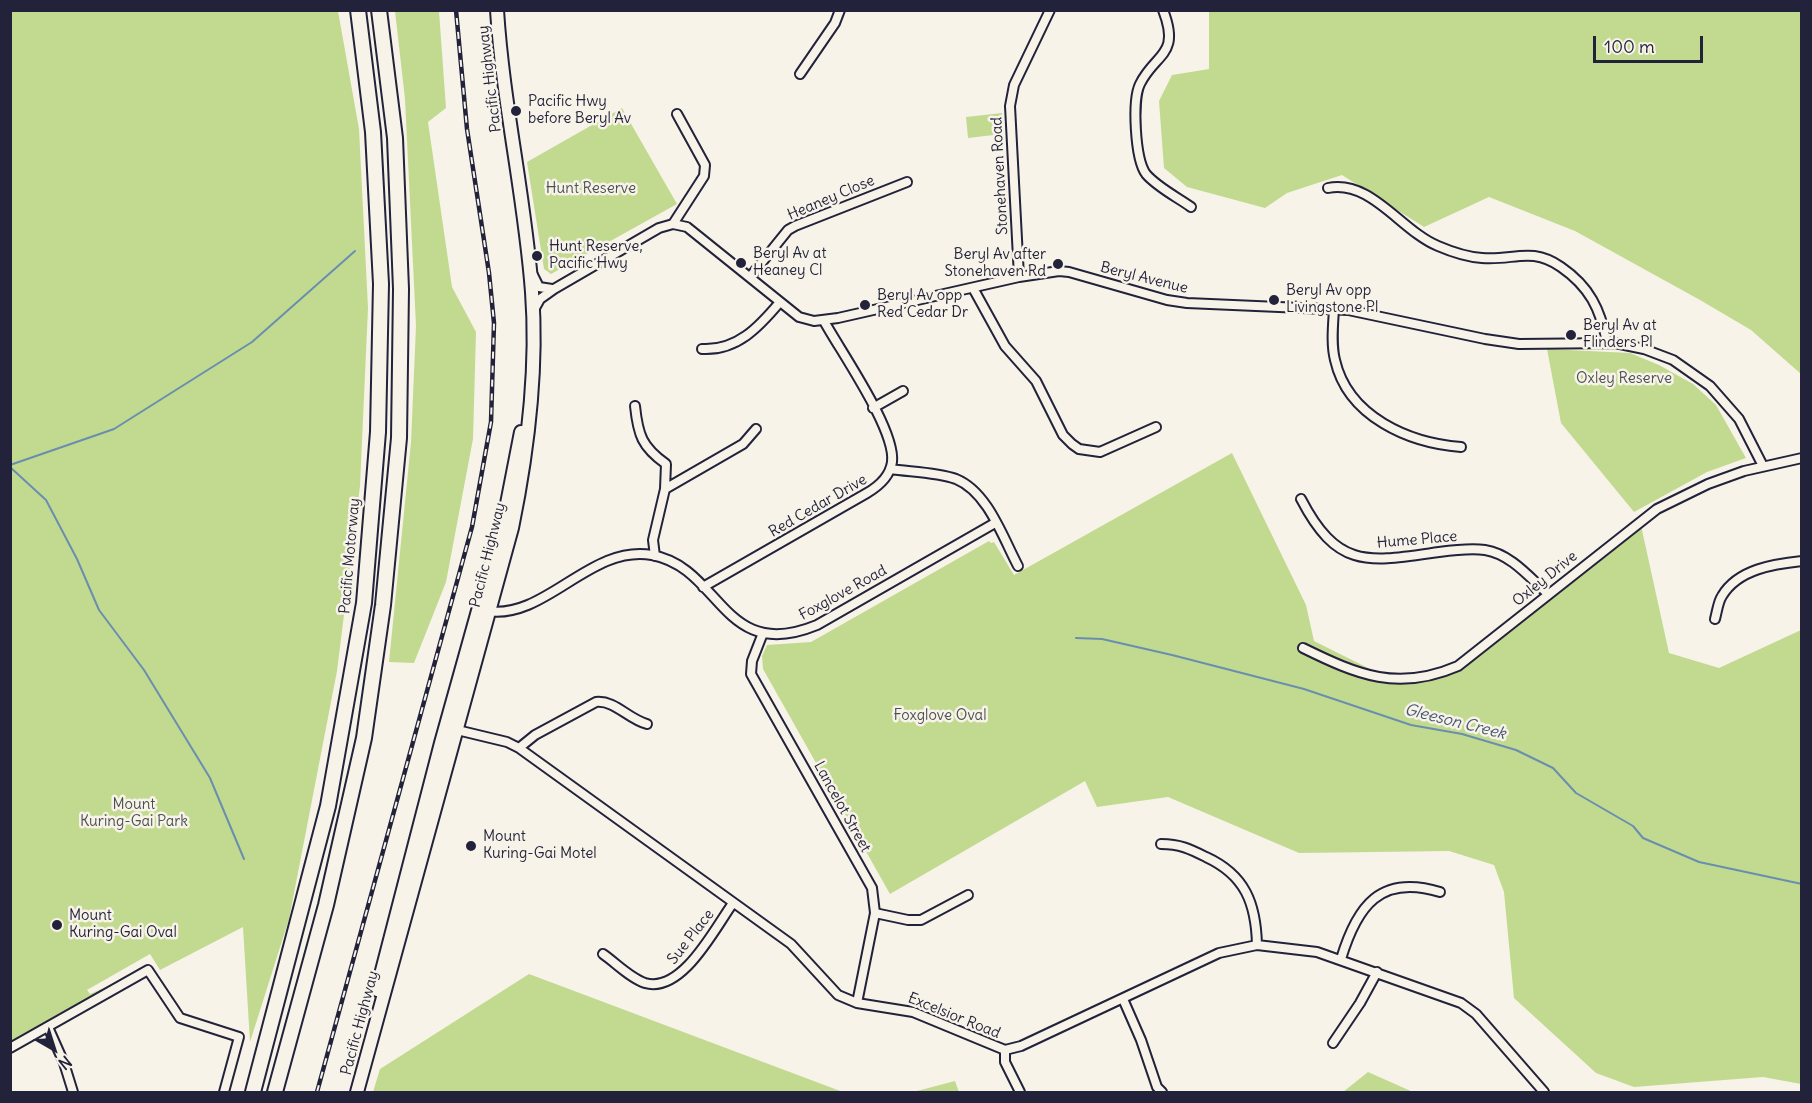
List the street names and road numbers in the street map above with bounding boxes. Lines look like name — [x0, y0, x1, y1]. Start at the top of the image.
street label: Pacific Highway — [475, 25, 505, 133]
street label: Stonehaven Road — [988, 116, 1012, 236]
street label: Heaney Close — [785, 172, 877, 224]
street label: Beryl Avenue — [1098, 258, 1190, 298]
street label: Red Cedar Drive — [766, 471, 870, 541]
street label: Pacific Motorway — [336, 497, 364, 615]
street label: Pacific Highway — [466, 501, 510, 609]
street label: Hume Place — [1376, 528, 1458, 552]
street label: Oxley Drive — [1509, 547, 1581, 611]
street label: Foxglove Road — [796, 562, 890, 624]
street label: Lancelot Street — [810, 758, 874, 856]
street label: Sue Place — [664, 906, 718, 968]
street label: Pacific Highway — [337, 969, 383, 1077]
street label: Excelsior Road — [905, 989, 1003, 1043]

